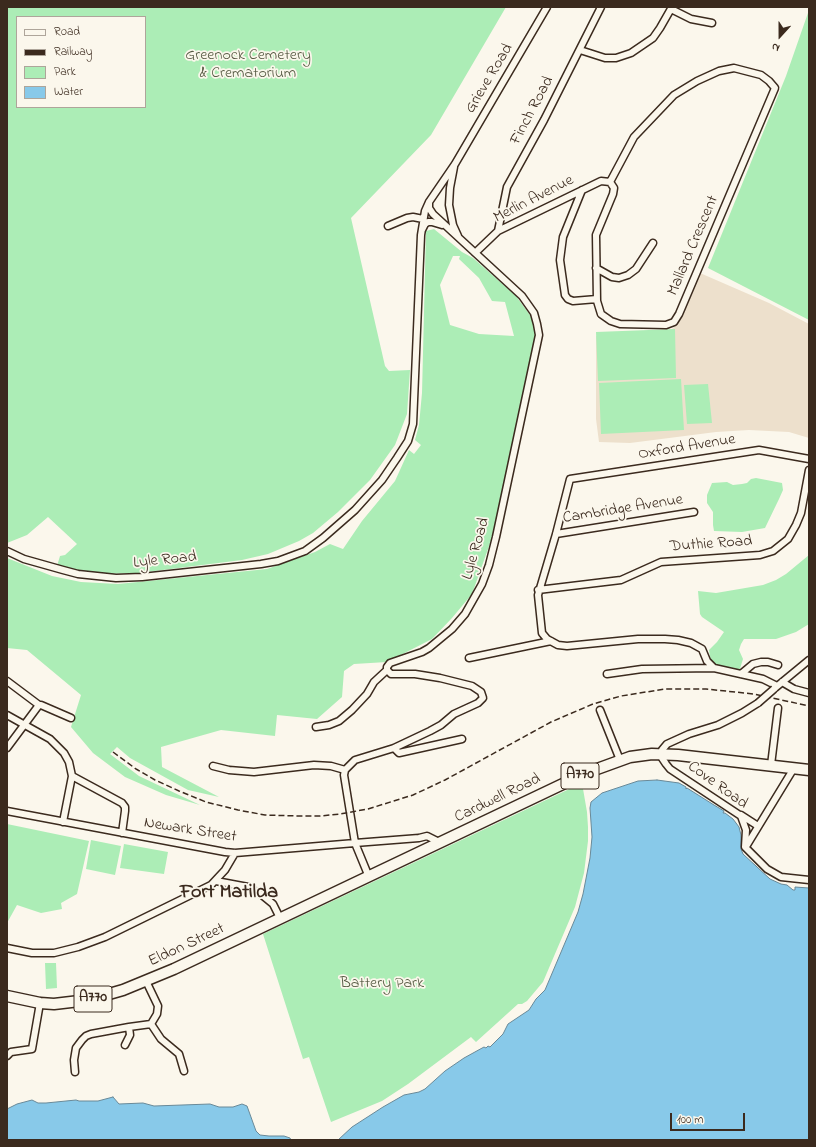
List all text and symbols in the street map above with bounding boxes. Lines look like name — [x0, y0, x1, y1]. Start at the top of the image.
legend — [16, 16, 146, 108]
north arrow — [760, 16, 800, 56]
text: Road — [54, 23, 80, 41]
text: N — [769, 38, 782, 56]
street label: Grieve Road — [462, 41, 518, 117]
text: Railway — [54, 43, 92, 61]
park label: Greenock Cemetery & Crematorium — [185, 46, 311, 84]
text: Park — [54, 63, 76, 81]
street label: Finch Road — [507, 74, 559, 148]
text: Water — [54, 83, 83, 101]
street label: Merlin Avenue — [491, 172, 577, 228]
street label: Mallard Crescent — [664, 193, 724, 299]
street label: Oxford Avenue — [637, 431, 737, 465]
street label: Cambridge Avenue — [562, 491, 684, 529]
street label: Lyle Road — [459, 516, 495, 582]
street label: Duthie Road — [669, 533, 753, 557]
street label: Lyle Road — [132, 548, 198, 574]
street label: Cove Road — [683, 758, 751, 814]
road number: A770 — [561, 763, 599, 789]
street label: Cardwell Road — [452, 770, 544, 828]
street label: Newark Street — [142, 814, 238, 848]
district label: Fort Matilda — [180, 882, 278, 906]
street label: Eldon Street — [146, 920, 228, 972]
park label: Battery Park — [340, 974, 424, 994]
road number: A770 — [74, 986, 112, 1012]
scale bar — [672, 1105, 747, 1131]
text: 100 m — [677, 1111, 704, 1129]

